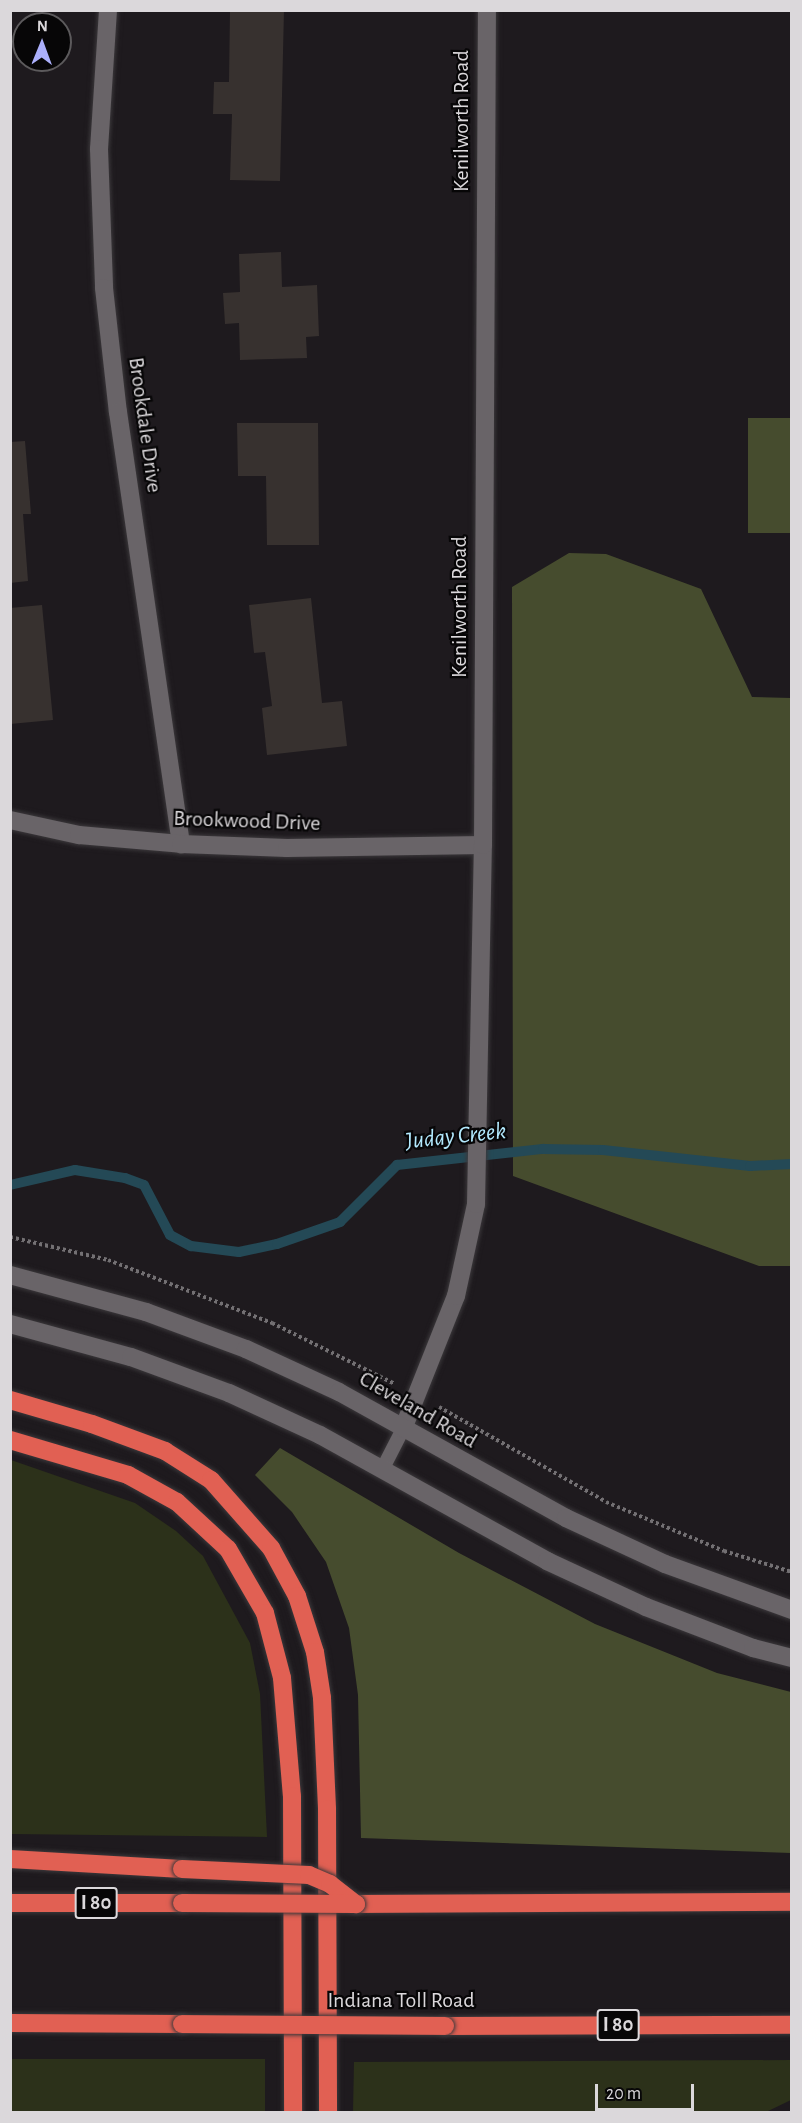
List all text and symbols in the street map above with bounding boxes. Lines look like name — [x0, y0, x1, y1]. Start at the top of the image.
north arrow — [12, 12, 72, 72]
text: N — [37, 18, 48, 34]
street label: Kenilworth Road — [449, 50, 475, 192]
street label: Brookdale Drive — [122, 356, 168, 494]
street label: Kenilworth Road — [447, 536, 473, 678]
street label: Brookwood Drive — [173, 805, 321, 837]
water label: Juday Creek — [404, 1117, 508, 1157]
street label: Cleveland Road — [354, 1366, 482, 1454]
road number: I 80 — [74, 1885, 118, 1921]
street label: Indiana Toll Road — [327, 1988, 475, 2014]
road number: I 80 — [596, 2007, 640, 2043]
scale bar — [598, 2072, 697, 2110]
text: 20 m — [606, 2085, 641, 2103]

